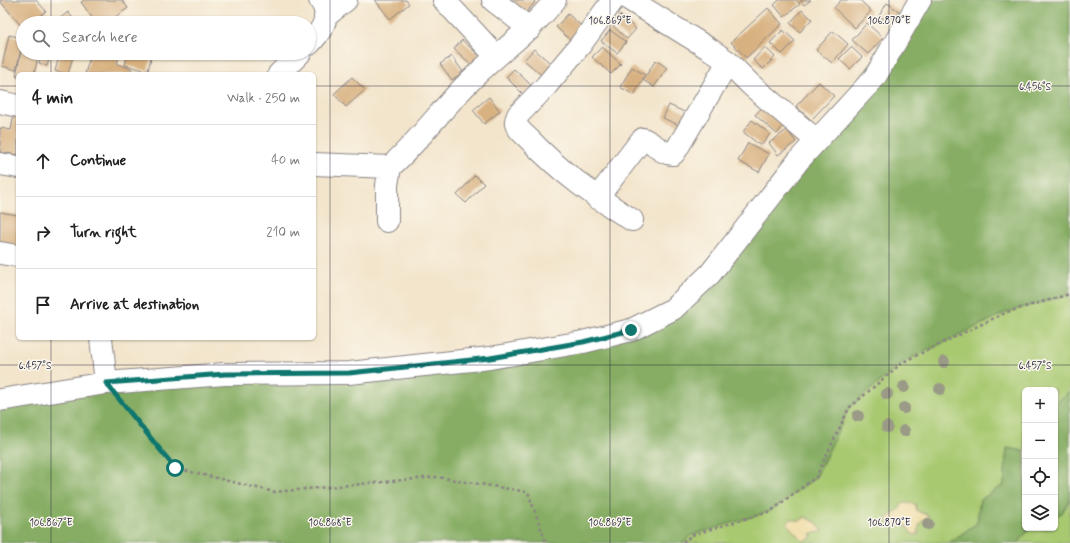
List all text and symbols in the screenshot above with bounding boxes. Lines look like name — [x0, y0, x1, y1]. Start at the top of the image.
text: 106.869°E — [589, 14, 632, 28]
text: 106.870°E — [867, 14, 911, 28]
search box — [16, 16, 316, 60]
icon: search — [30, 27, 52, 49]
text: Search here — [62, 28, 138, 48]
text: 6.456°S — [1019, 80, 1052, 94]
text: 4 min — [32, 87, 73, 109]
text: Walk · 250 m — [227, 90, 300, 107]
icon: ahead — [32, 150, 54, 172]
text: Continue — [70, 151, 126, 171]
text: 40 m — [271, 152, 300, 169]
icon: right — [32, 222, 54, 244]
text: Turn right — [70, 223, 137, 243]
text: 210 m — [266, 224, 300, 241]
icon: arrive — [32, 294, 54, 316]
text: Arrive at destination — [70, 295, 199, 315]
route end — [622, 321, 640, 339]
text: 6.457°S — [18, 359, 52, 373]
text: 6.457°S — [1018, 359, 1052, 373]
map controls — [1022, 387, 1058, 531]
button: + — [1022, 387, 1058, 423]
button: − — [1022, 423, 1058, 459]
route start — [166, 459, 184, 477]
button: locate — [1022, 459, 1058, 495]
button: layers — [1022, 495, 1058, 531]
text: 106.867°E — [29, 516, 73, 530]
text: 106.868°E — [308, 516, 352, 530]
text: 106.869°E — [589, 516, 632, 530]
text: 106.870°E — [867, 516, 911, 530]

